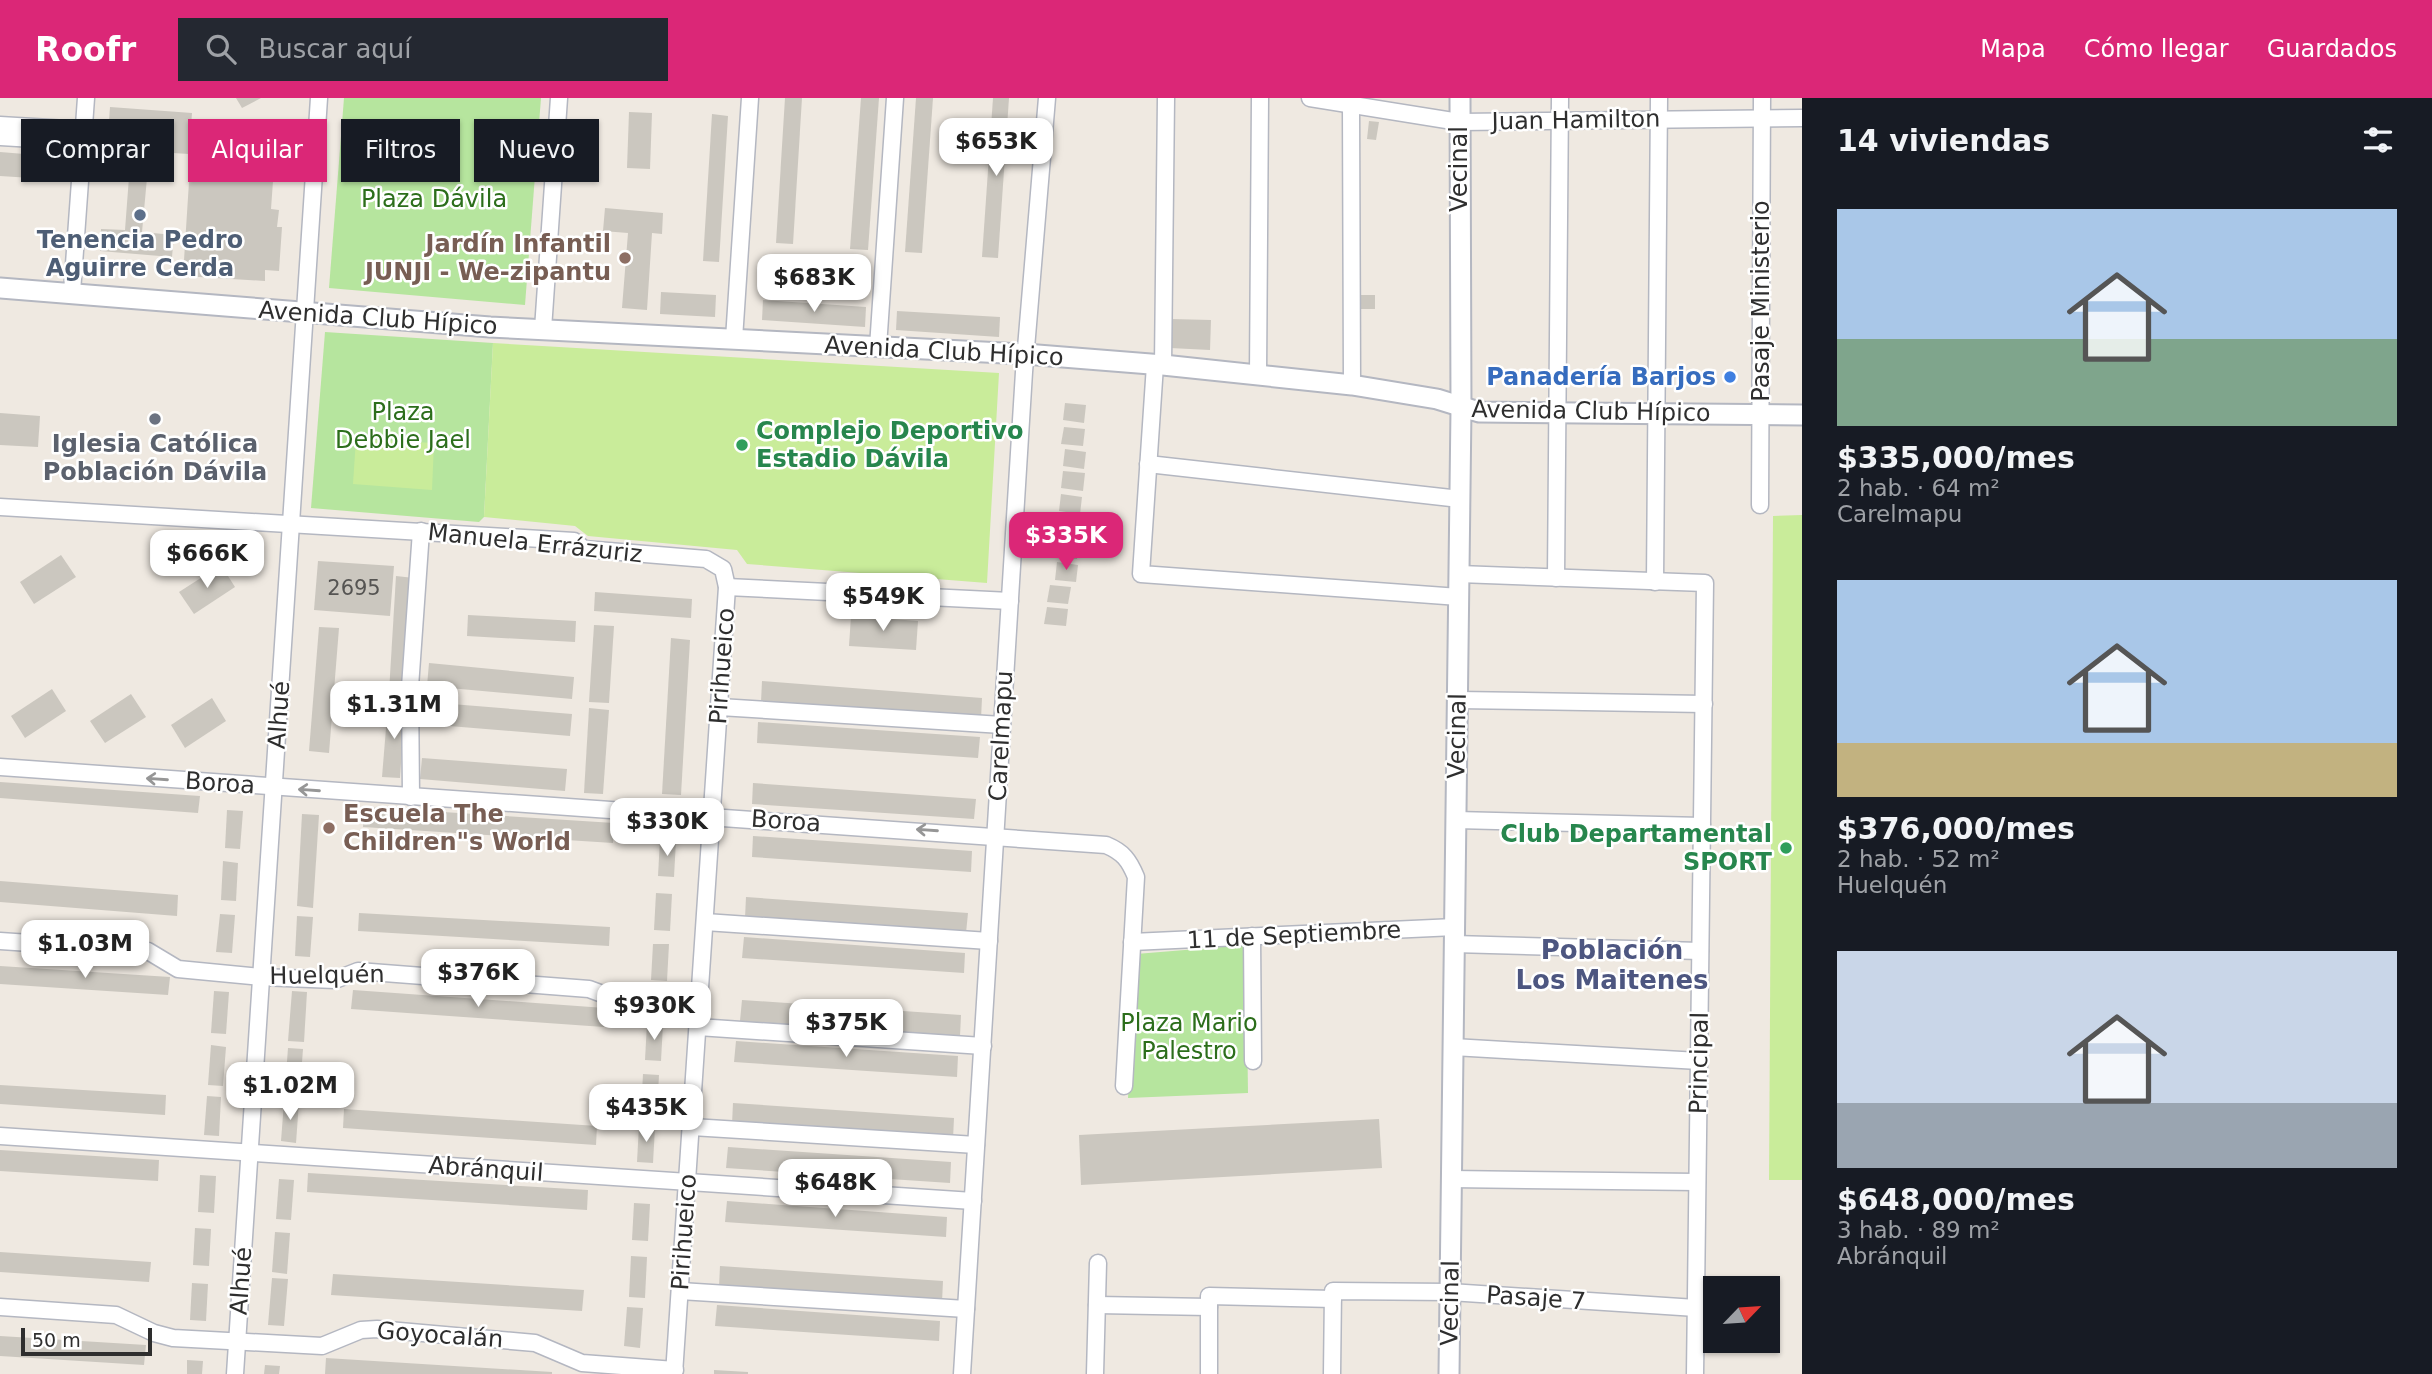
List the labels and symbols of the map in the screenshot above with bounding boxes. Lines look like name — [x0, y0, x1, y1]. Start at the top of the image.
street label: Juan Hamilton — [1489, 105, 1661, 136]
pin: $653K — [947, 118, 1045, 178]
street label: Vecinal — [1445, 126, 1473, 212]
park label: Plaza Dávila — [361, 185, 507, 213]
street label: Pasaje Ministerio — [1747, 200, 1775, 402]
marker: Tenencia Pedro Aguirre Cerda — [132, 207, 148, 223]
place label: Tenencia Pedro Aguirre Cerda — [37, 226, 243, 282]
place label: Jardín Infantil JUNJI - We-zipantu — [363, 230, 611, 286]
marker: Jardín Infantil JUNJI - We-zipantu — [617, 250, 633, 266]
pin: $683K — [765, 254, 863, 314]
street label: Avenida Club Hípico — [258, 296, 498, 340]
street label: Avenida Club Hípico — [824, 331, 1064, 371]
place label: Panadería Barjos — [1486, 363, 1716, 391]
marker: Panadería Barjos — [1722, 369, 1738, 385]
street label: Avenida Club Hípico — [1471, 395, 1711, 427]
park label: Plaza Debbie Jael — [335, 398, 471, 454]
marker: Iglesia Católica Población Dávila — [147, 411, 163, 427]
place label: Complejo Deportivo Estadio Dávila — [756, 417, 1023, 473]
place label: Iglesia Católica Población Dávila — [43, 430, 267, 486]
marker: Complejo Deportivo Estadio Dávila — [734, 437, 750, 453]
pin: $335K — [1017, 512, 1115, 572]
street label: Manuela Errázuriz — [426, 518, 644, 568]
pin: $666K — [158, 531, 256, 590]
pin: $549K — [834, 574, 932, 633]
house number: 2695 — [327, 576, 381, 600]
street label: Pirihueico — [704, 607, 740, 725]
street label: Carelmapu — [984, 670, 1018, 802]
street label: Alhué — [263, 680, 295, 750]
pin: $1.31M — [337, 682, 451, 741]
street label: Vecinal — [1442, 693, 1472, 779]
street label: Boroa — [184, 767, 256, 799]
one-way arrow — [146, 772, 169, 785]
one-way arrow — [298, 783, 321, 796]
pin: $330K — [618, 798, 716, 858]
place label: Escuela The Children"s World — [343, 800, 571, 856]
street label: Boroa — [750, 805, 822, 837]
marker: Escuela The Children"s World — [321, 820, 337, 836]
place label: Club Departamental SPORT — [1500, 820, 1773, 876]
one-way arrow — [916, 823, 939, 836]
marker: Club Departamental SPORT — [1778, 840, 1794, 856]
street label: 11 de Septiembre — [1186, 915, 1402, 955]
pin: $1.03M — [28, 920, 142, 980]
district label: Población Los Maitenes — [1516, 935, 1708, 995]
pin: $376K — [429, 950, 527, 1009]
street label: Huelquén — [269, 960, 385, 990]
pin: $930K — [605, 982, 703, 1042]
pin: $375K — [797, 1000, 895, 1059]
park label: Plaza Mario Palestro — [1120, 1009, 1258, 1065]
street label: Principal — [1684, 1012, 1714, 1114]
pin: $1.02M — [233, 1062, 347, 1122]
pin: $435K — [597, 1084, 695, 1144]
street label: Abránquil — [428, 1151, 544, 1187]
pin: $648K — [786, 1160, 884, 1219]
street label: Pirihueico — [666, 1173, 702, 1291]
street label: Alhué — [225, 1246, 257, 1316]
street label: Vecinal — [1435, 1260, 1465, 1346]
north arrow — [1703, 1276, 1780, 1353]
street label: Pasaje 7 — [1485, 1281, 1587, 1315]
street label: Goyocalán — [376, 1317, 504, 1353]
scale bar — [21, 1325, 152, 1357]

